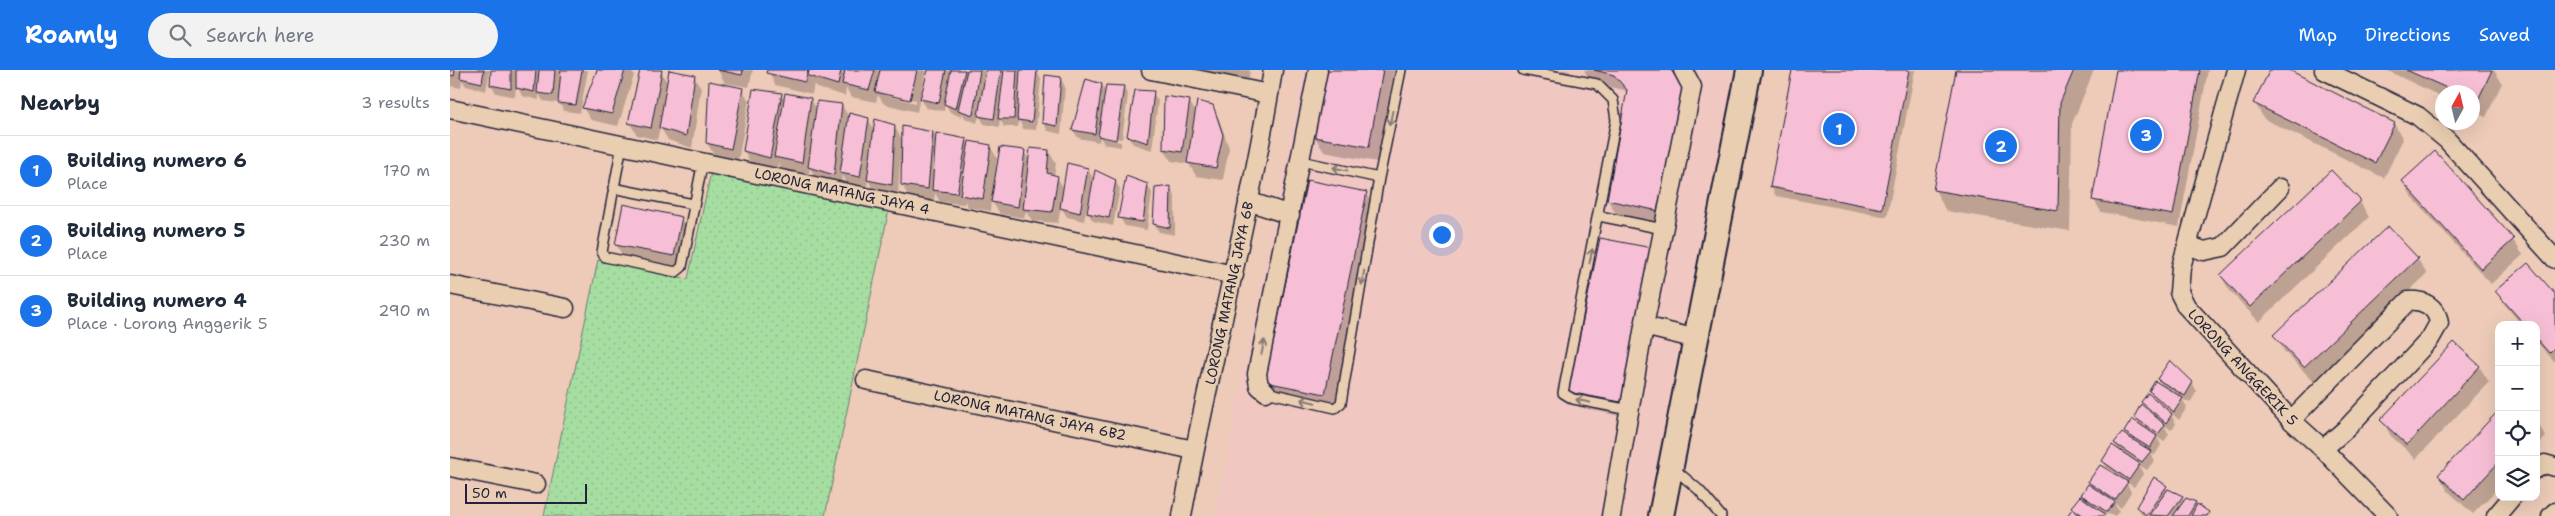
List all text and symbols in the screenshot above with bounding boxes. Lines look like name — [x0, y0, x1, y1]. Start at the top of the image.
search box — [148, 13, 498, 58]
text: Roamly — [25, 19, 118, 51]
icon: search — [166, 21, 194, 49]
text: Search here — [206, 23, 315, 48]
text: Map — [2299, 23, 2337, 47]
text: Directions — [2365, 23, 2451, 47]
text: Saved — [2479, 23, 2530, 47]
north arrow — [2435, 85, 2480, 130]
text: Nearby — [20, 89, 100, 117]
text: 3 results — [361, 92, 430, 113]
one-way arrow — [1386, 109, 1396, 125]
pin: 1 — [1823, 110, 1855, 148]
pin: 3 — [2130, 116, 2162, 154]
pin: 2 — [1985, 127, 2017, 165]
text: Building numero 6 — [67, 148, 247, 173]
text: 1 — [32, 160, 40, 181]
text: 170 m — [383, 160, 430, 181]
street label: LORONG MATANG JAYA 4 — [753, 164, 931, 218]
one-way arrow — [1333, 164, 1349, 173]
text: Place — [67, 173, 108, 194]
street label: LORONG MATANG JAYA 6B — [1201, 200, 1257, 386]
text: Building numero 5 — [67, 218, 245, 243]
your location — [1429, 222, 1455, 248]
text: 2 — [30, 230, 42, 251]
text: 230 m — [378, 230, 430, 251]
text: Place — [67, 243, 108, 264]
one-way arrow — [1587, 248, 1596, 264]
one-way arrow — [1358, 269, 1368, 285]
text: Building numero 4 — [67, 288, 247, 313]
text: 3 — [30, 300, 42, 321]
text: 290 m — [378, 300, 430, 321]
street label: LORONG ANGGERIK 5 — [2184, 305, 2302, 429]
text: Place · Lorong Anggerik 5 — [67, 313, 268, 334]
map controls — [2495, 321, 2540, 501]
button: + — [2495, 321, 2540, 366]
one-way arrow — [1259, 339, 1268, 355]
button: − — [2495, 366, 2540, 411]
street label: LORONG MATANG JAYA 6B2 — [932, 386, 1128, 444]
one-way arrow — [1301, 396, 1317, 405]
one-way arrow — [1575, 396, 1591, 405]
button: locate — [2495, 411, 2540, 456]
button: layers — [2495, 456, 2540, 501]
scale bar — [465, 481, 588, 504]
text: 50 m — [472, 484, 507, 502]

